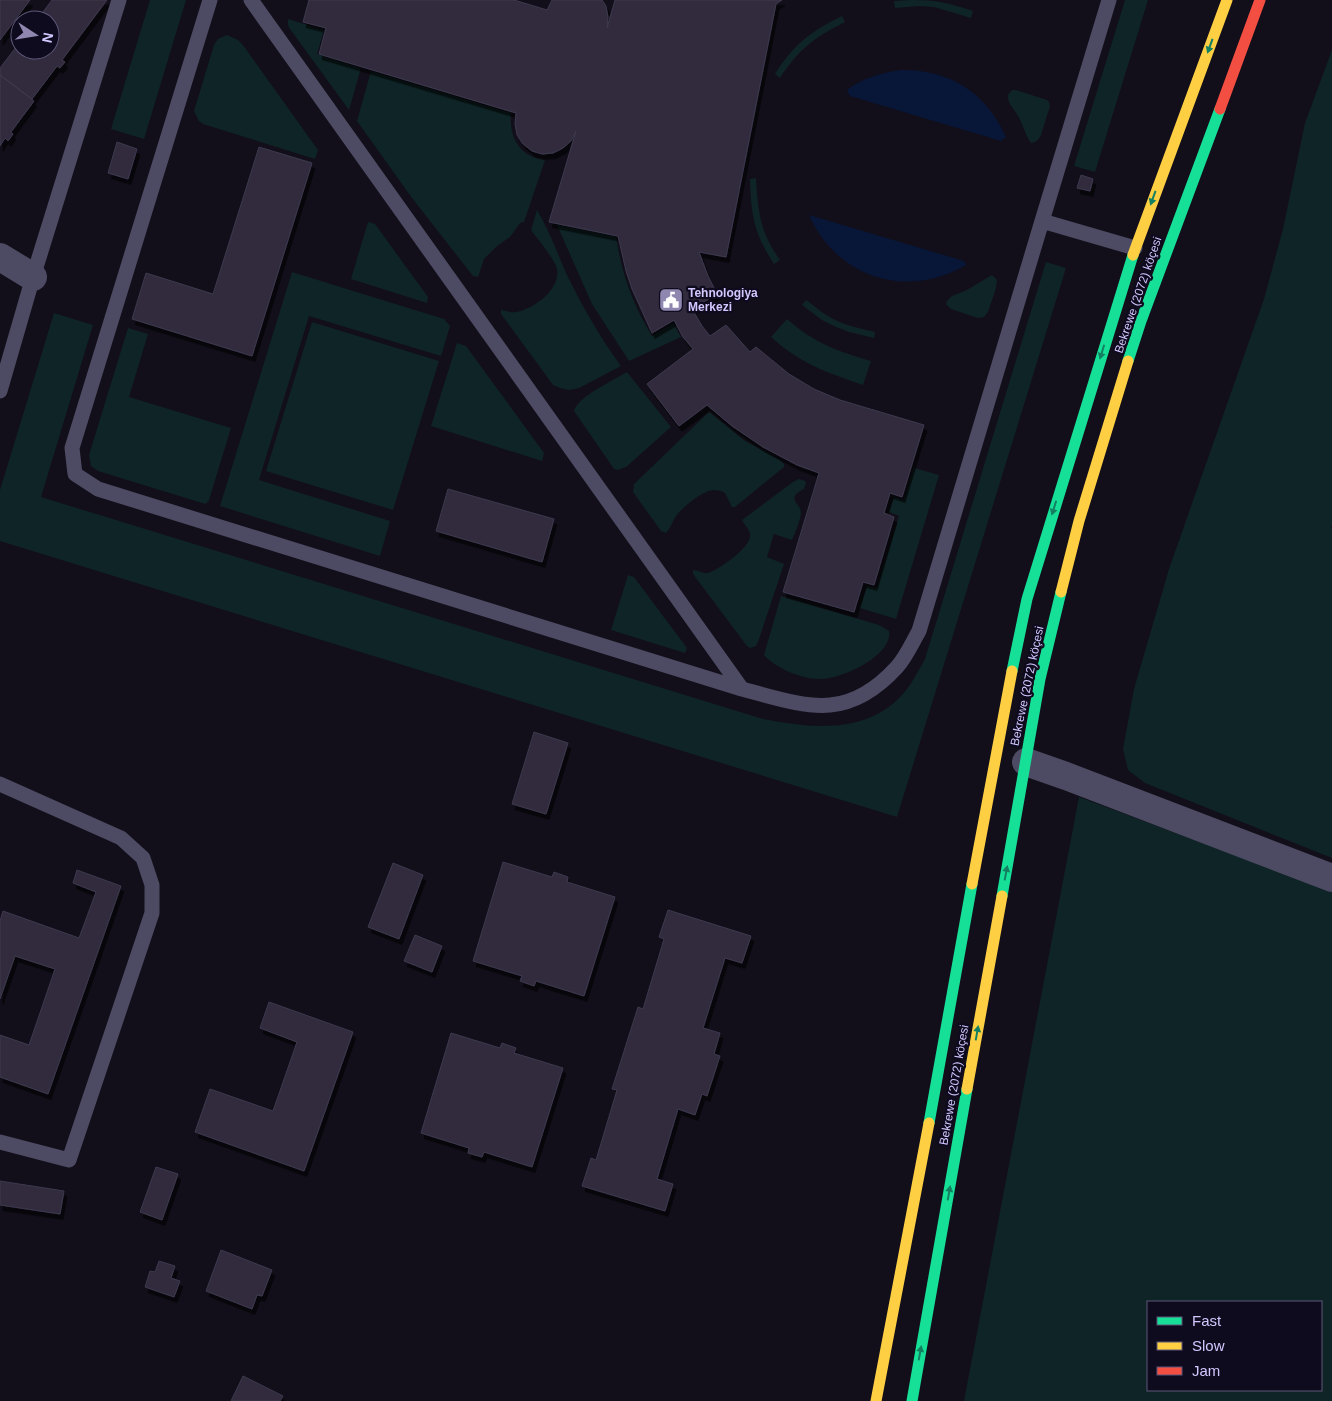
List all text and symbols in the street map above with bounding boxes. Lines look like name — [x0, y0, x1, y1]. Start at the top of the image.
north arrow — [10, 10, 60, 60]
text: N — [39, 31, 57, 44]
one-way arrow — [1206, 38, 1213, 53]
one-way arrow — [1149, 191, 1157, 206]
street label: Bekrewe (2072) köçesi — [1112, 235, 1164, 355]
place label: Tehnologiya Merkezi — [688, 286, 758, 314]
public building icon: Tehnologiya Merkezi — [658, 287, 684, 313]
one-way arrow — [1098, 345, 1106, 360]
one-way arrow — [1050, 500, 1058, 515]
street label: Bekrewe (2072) köçesi — [1007, 625, 1047, 747]
one-way arrow — [1002, 865, 1010, 881]
street label: Bekrewe (2072) köçesi — [937, 1024, 971, 1146]
one-way arrow — [974, 1025, 982, 1041]
one-way arrow — [945, 1185, 953, 1201]
legend — [1147, 1301, 1322, 1391]
text: Fast — [1192, 1312, 1222, 1329]
text: Slow — [1192, 1337, 1225, 1354]
one-way arrow — [917, 1345, 925, 1361]
text: Jam — [1192, 1362, 1220, 1379]

